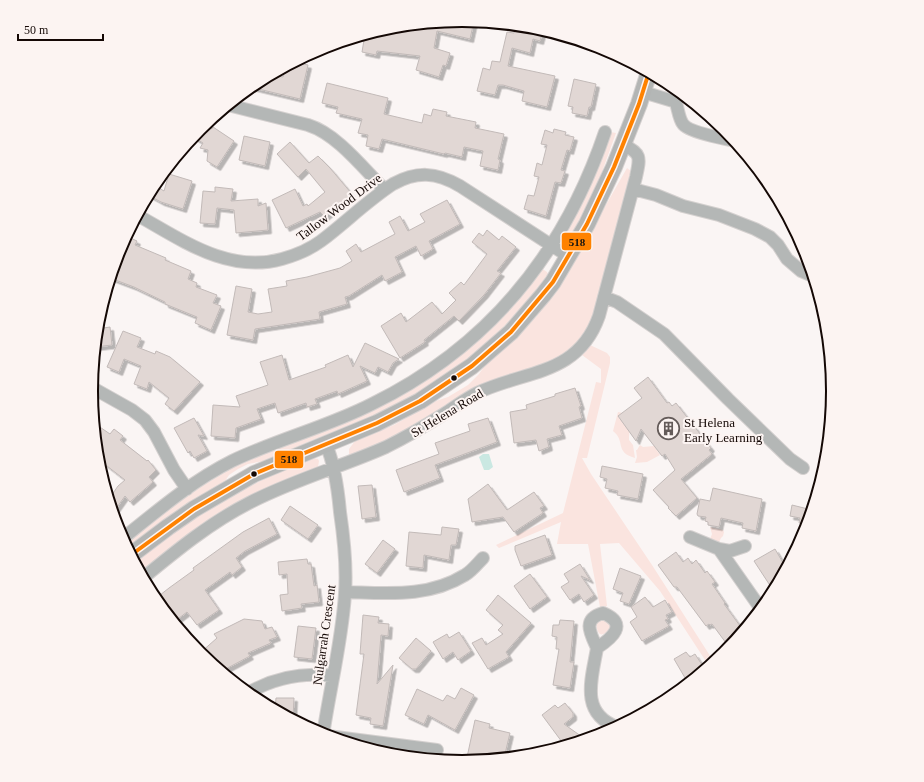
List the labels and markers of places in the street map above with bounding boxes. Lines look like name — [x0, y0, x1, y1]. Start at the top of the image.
unlabelled marker — [449, 373, 459, 383]
place label: St Helena Early Learning — [684, 415, 763, 445]
building icon: St Helena Early Learning — [656, 416, 682, 442]
unlabelled marker — [249, 469, 259, 479]

